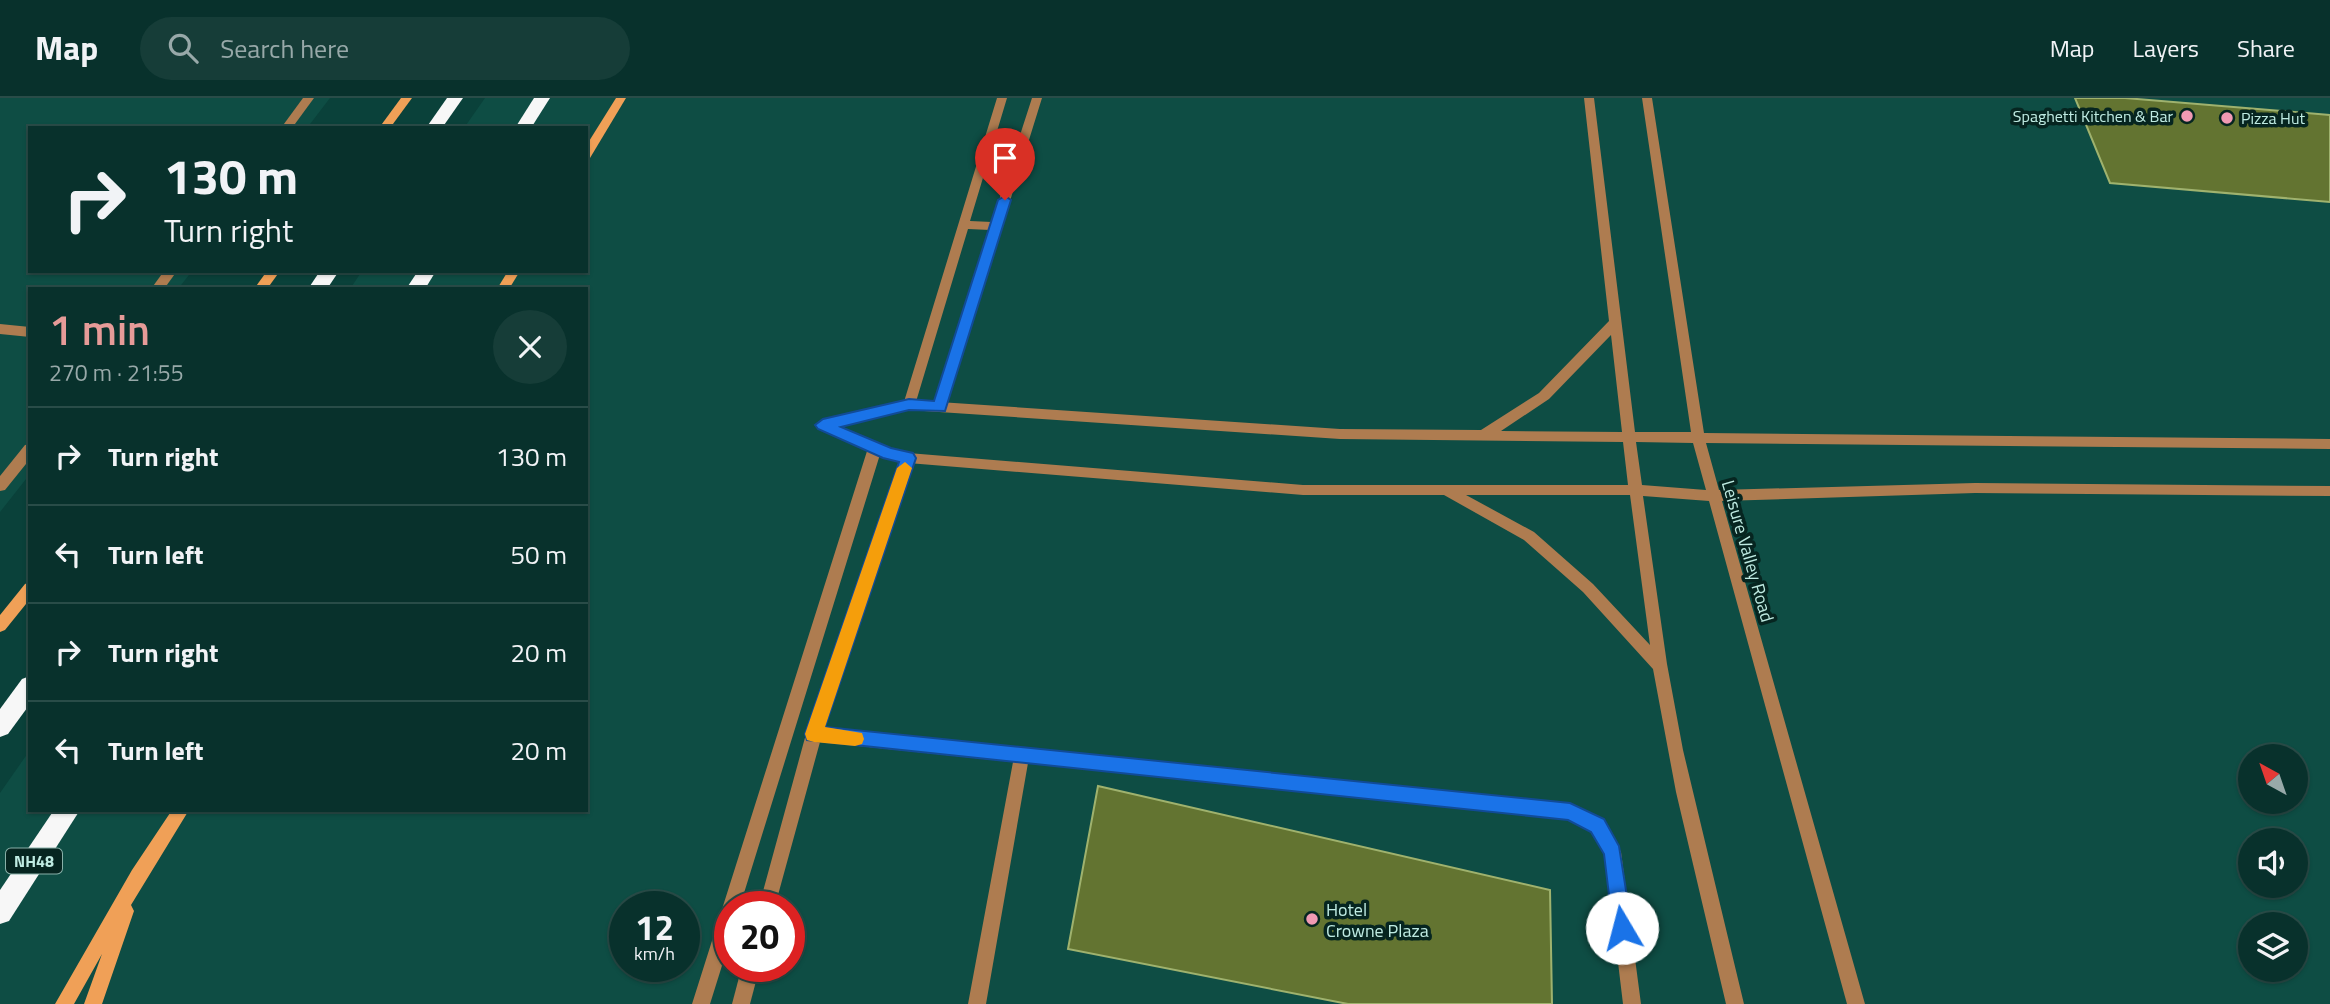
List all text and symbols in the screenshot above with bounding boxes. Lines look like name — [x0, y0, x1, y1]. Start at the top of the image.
search box — [140, 17, 630, 80]
text: Map — [35, 23, 98, 73]
icon: search — [164, 29, 202, 67]
text: Search here — [220, 29, 349, 68]
text: Map — [2050, 30, 2095, 66]
text: Layers — [2133, 30, 2199, 66]
text: Share — [2237, 30, 2295, 66]
place label: Spaghetti Kitchen & Bar — [2013, 104, 2173, 128]
place label: Pizza Hut — [2241, 106, 2305, 130]
marker: Spaghetti Kitchen & Bar — [2179, 108, 2195, 124]
marker: Pizza Hut — [2219, 110, 2235, 126]
pin — [975, 128, 1035, 200]
text: 130 m — [164, 138, 298, 213]
icon: arrive — [986, 139, 1024, 177]
icon: right — [49, 154, 140, 245]
text: Turn right — [164, 206, 293, 254]
text: 1 min — [49, 297, 150, 361]
button: close — [493, 310, 567, 384]
text: 270 m · 21:55 — [49, 355, 184, 390]
icon: right — [49, 437, 87, 475]
text: Turn right — [108, 437, 219, 476]
text: 130 m — [496, 437, 567, 476]
street label: Leisure Valley Road — [1715, 477, 1781, 625]
icon: left — [49, 535, 87, 573]
text: Turn left — [108, 535, 203, 574]
text: 50 m — [510, 535, 567, 574]
icon: right — [49, 633, 87, 671]
text: Turn right — [108, 633, 219, 672]
text: 20 m — [510, 633, 567, 672]
icon: left — [49, 731, 87, 769]
text: Turn left — [108, 731, 203, 770]
text: 20 m — [510, 731, 567, 770]
north arrow — [2238, 744, 2308, 814]
map controls — [2238, 744, 2308, 982]
button: sound — [2238, 828, 2308, 898]
road number: NH48 — [6, 848, 62, 874]
speed limit sign: 20 — [714, 891, 805, 982]
position arrow — [1585, 891, 1659, 965]
place label: Hotel Crowne Plaza — [1326, 896, 1429, 944]
text: 12 — [635, 900, 674, 954]
marker: Hotel Crowne Plaza — [1304, 911, 1320, 927]
button: layers — [2238, 912, 2308, 982]
text: km/h — [634, 940, 675, 967]

